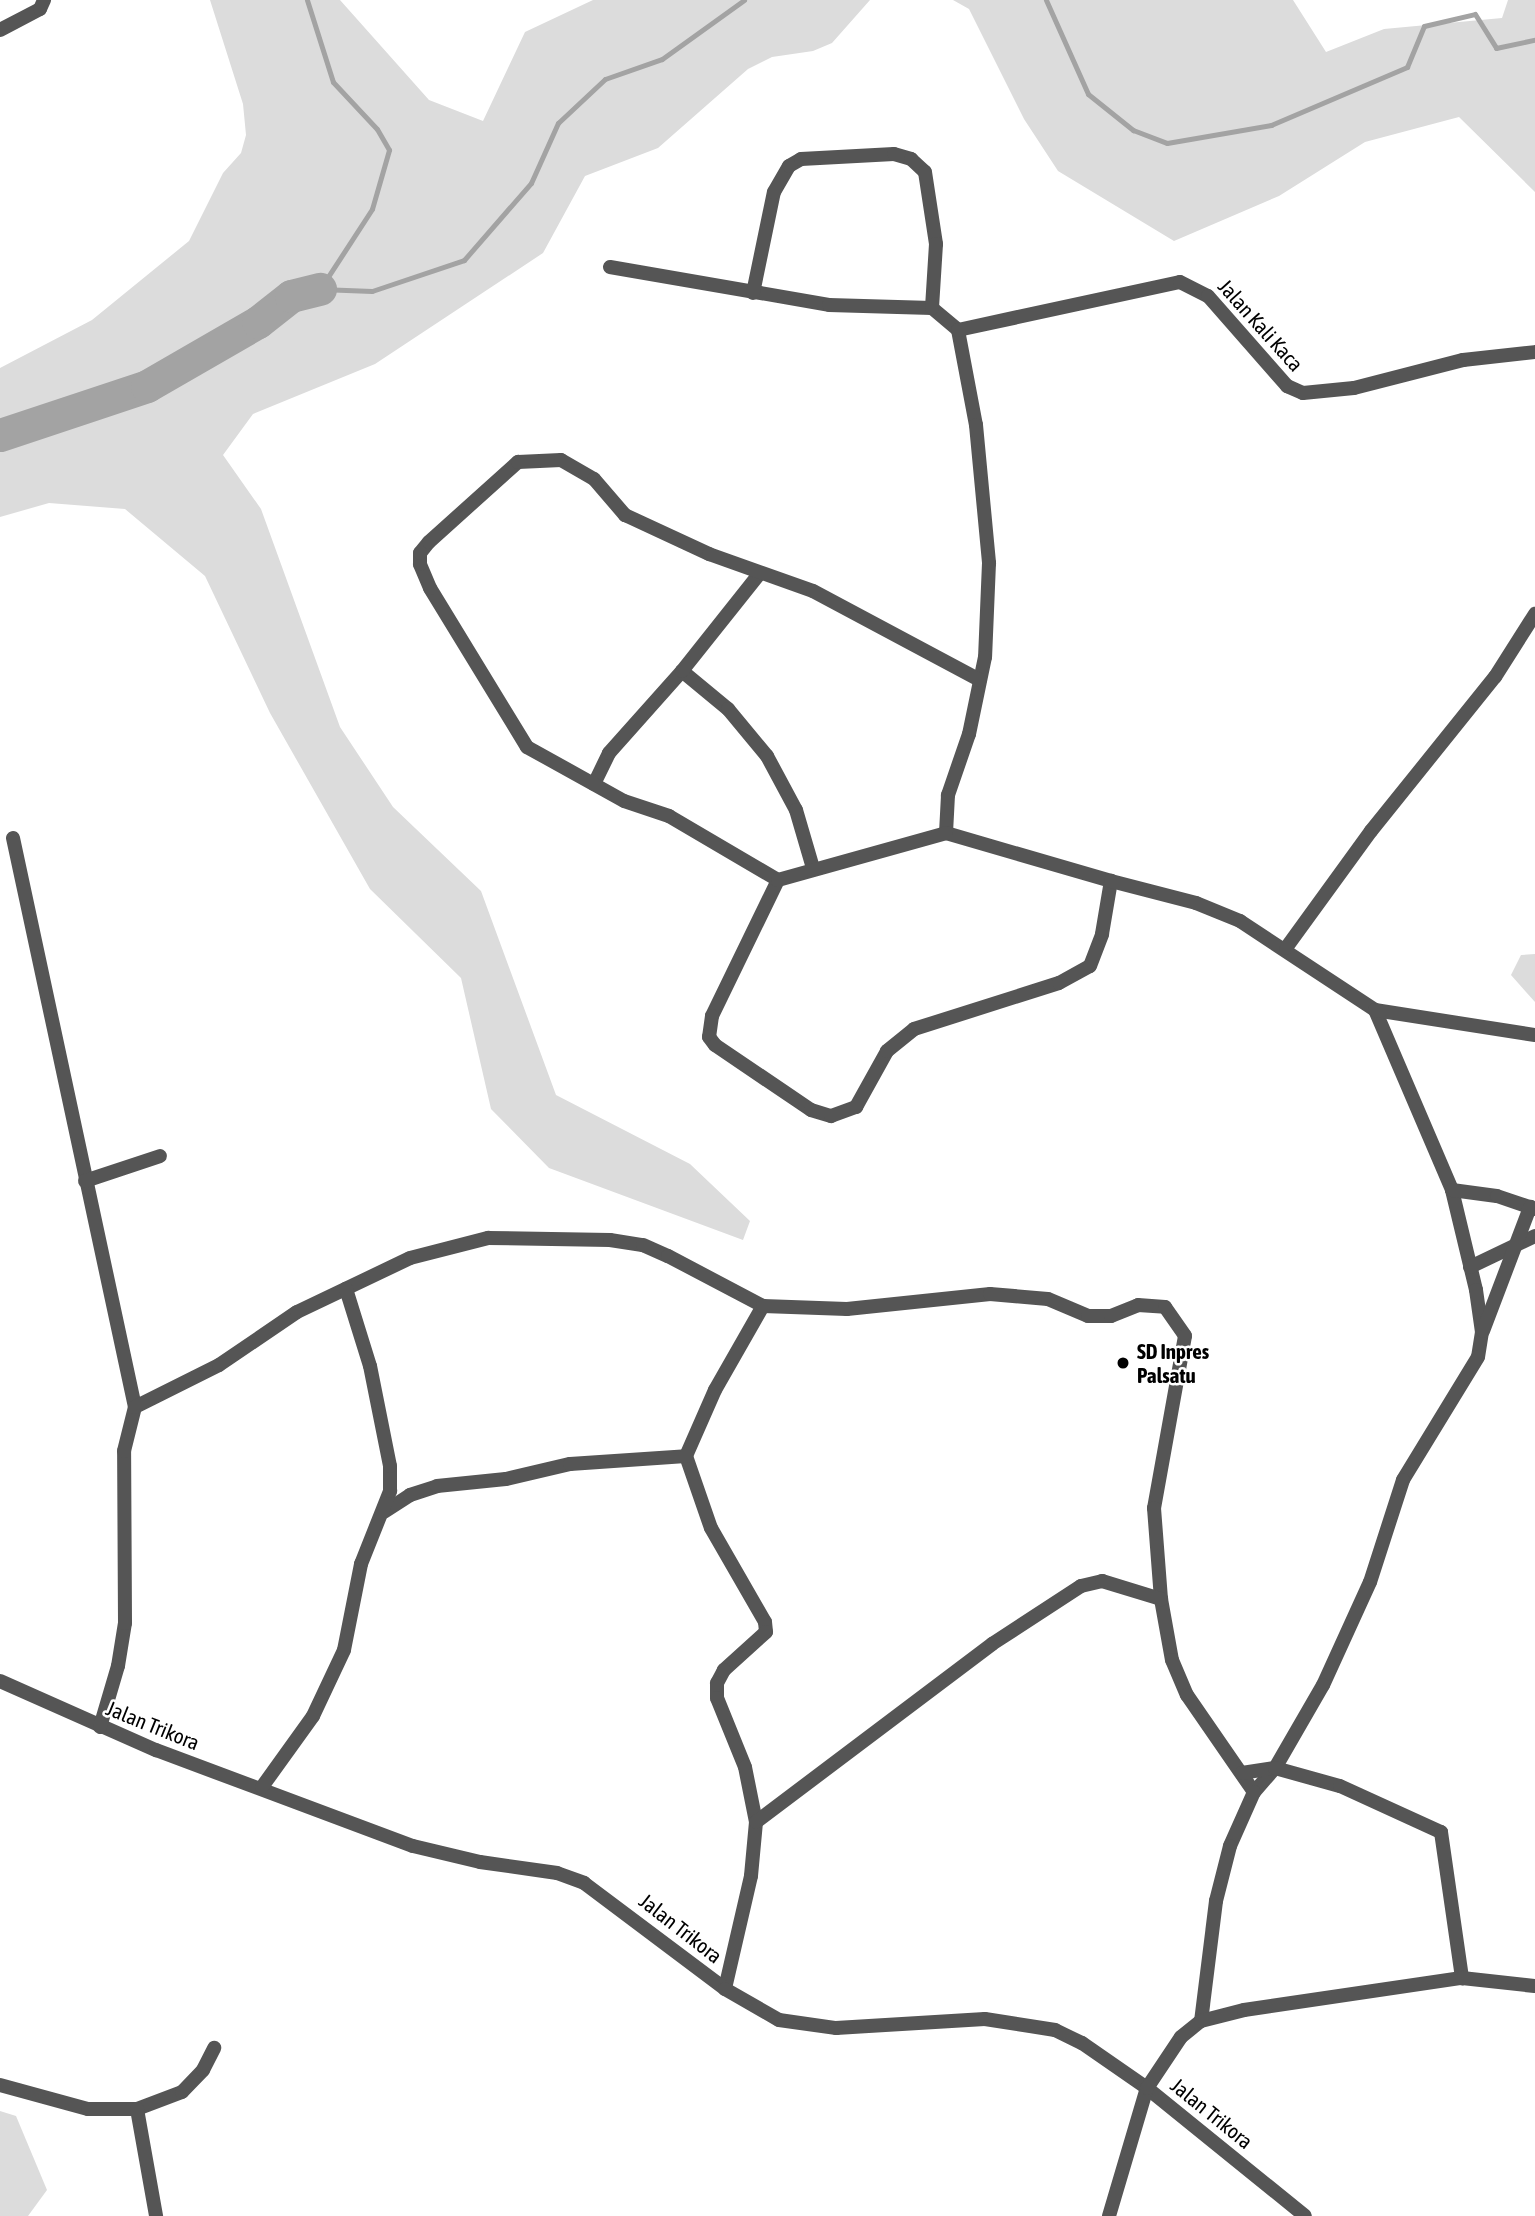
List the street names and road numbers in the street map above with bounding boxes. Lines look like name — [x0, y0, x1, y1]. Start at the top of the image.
street label: Jalan Kali Kaca — [1213, 274, 1309, 376]
street label: Jalan Trikora — [103, 1695, 203, 1755]
street label: Jalan Trikora — [635, 1888, 727, 1968]
street label: Jalan Trikora — [1166, 2072, 1258, 2154]

